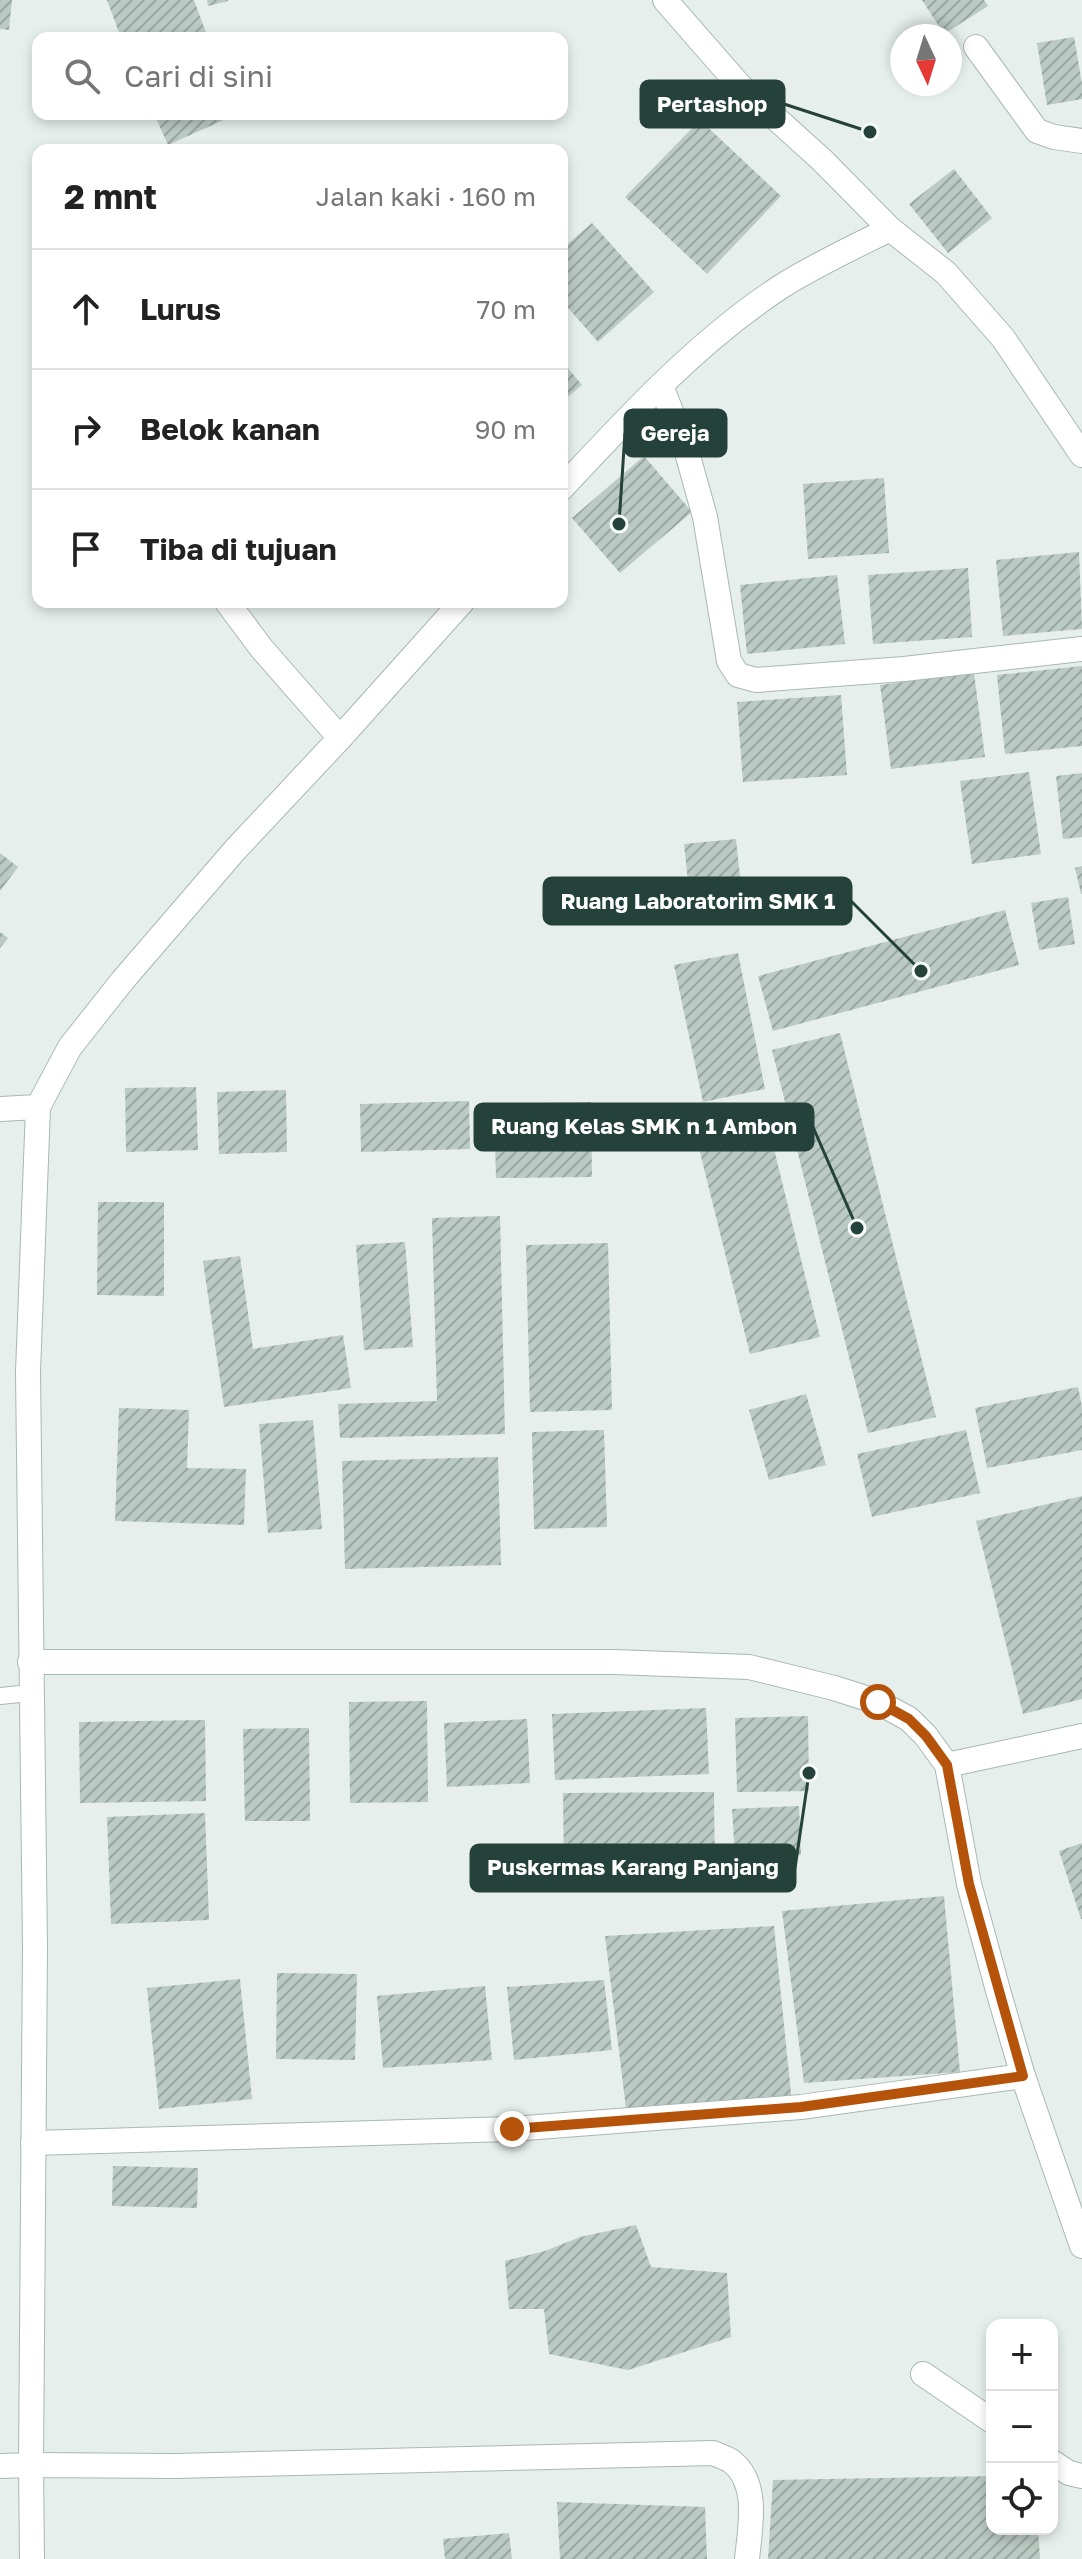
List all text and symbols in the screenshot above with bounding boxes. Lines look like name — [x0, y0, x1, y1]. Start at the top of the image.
north arrow — [890, 24, 962, 96]
search box — [32, 32, 568, 120]
icon: search — [60, 54, 104, 98]
text: Cari di sini — [124, 58, 273, 94]
callout: Pertashop — [641, 81, 784, 127]
text: Pertashop — [657, 90, 767, 117]
text: 2 mnt — [64, 176, 157, 216]
text: Jalan kaki · 160 m — [316, 181, 536, 212]
icon: ahead — [64, 287, 108, 331]
text: Lurus — [140, 291, 221, 327]
text: 70 m — [477, 294, 536, 325]
icon: right — [64, 407, 108, 451]
callout: Gereja — [625, 410, 726, 456]
text: Belok kanan — [140, 411, 320, 447]
text: 90 m — [475, 414, 536, 445]
text: Gereja — [640, 419, 710, 446]
icon: arrive — [64, 527, 108, 571]
text: Tiba di tujuan — [140, 531, 337, 567]
callout: Ruang Laboratorim SMK 1 — [544, 878, 851, 924]
text: Ruang Laboratorim SMK 1 — [561, 887, 835, 914]
callout: Ruang Kelas SMK n 1 Ambon — [475, 1104, 813, 1150]
text: Ruang Kelas SMK n 1 Ambon — [491, 1112, 797, 1139]
route start — [860, 1684, 896, 1720]
callout: Puskermas Karang Panjang — [471, 1845, 795, 1891]
text: Puskermas Karang Panjang — [487, 1853, 779, 1880]
route end — [494, 2111, 530, 2147]
map controls — [986, 2319, 1058, 2535]
button: + — [986, 2319, 1058, 2391]
button: − — [986, 2391, 1058, 2463]
button: locate — [986, 2463, 1058, 2535]

